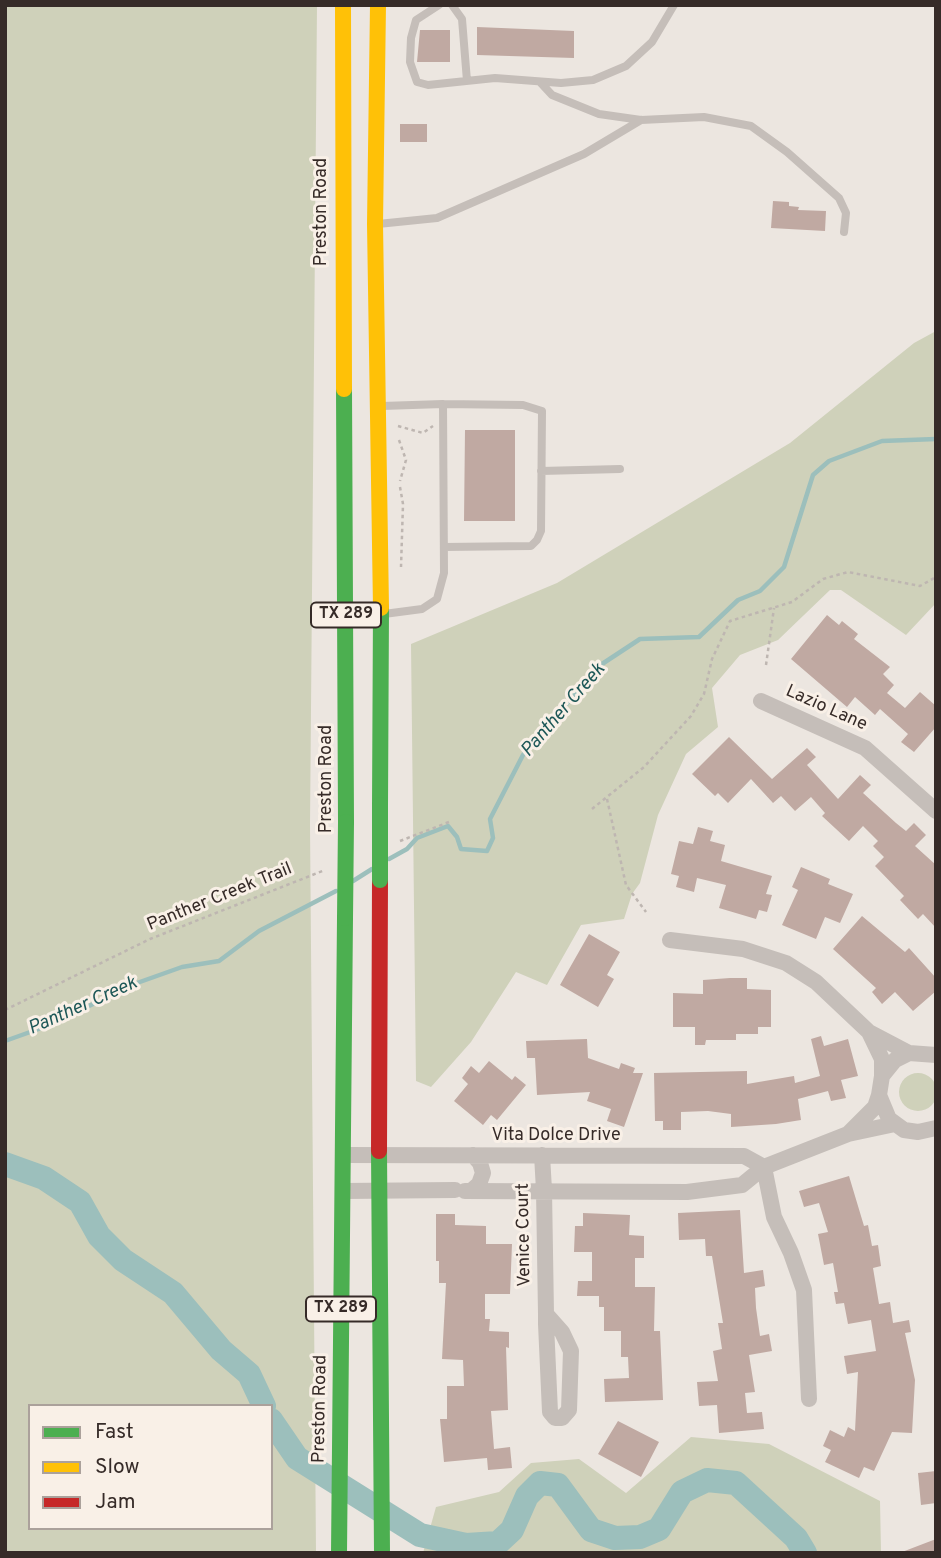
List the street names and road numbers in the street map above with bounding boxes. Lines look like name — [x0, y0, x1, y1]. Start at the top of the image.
street label: Preston Road — [311, 158, 333, 266]
road number: TX 289 — [311, 602, 381, 628]
street label: Lazio Lane — [782, 681, 870, 737]
street label: Preston Road — [316, 725, 338, 833]
street label: Panther Creek Trail — [144, 859, 296, 937]
street label: Vita Dolce Drive — [491, 1125, 621, 1147]
street label: Venice Court — [513, 1183, 537, 1287]
road number: TX 289 — [306, 1296, 376, 1322]
street label: Preston Road — [309, 1355, 333, 1463]

